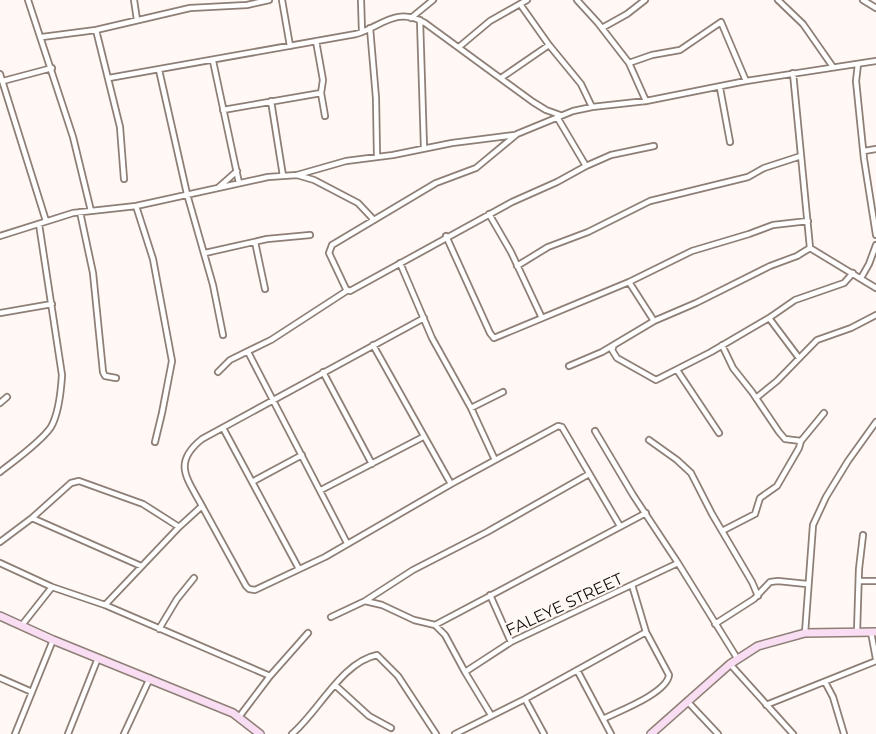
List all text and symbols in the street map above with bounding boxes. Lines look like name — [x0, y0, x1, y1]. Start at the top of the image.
street label: FALEYE STREET — [503, 569, 626, 640]

